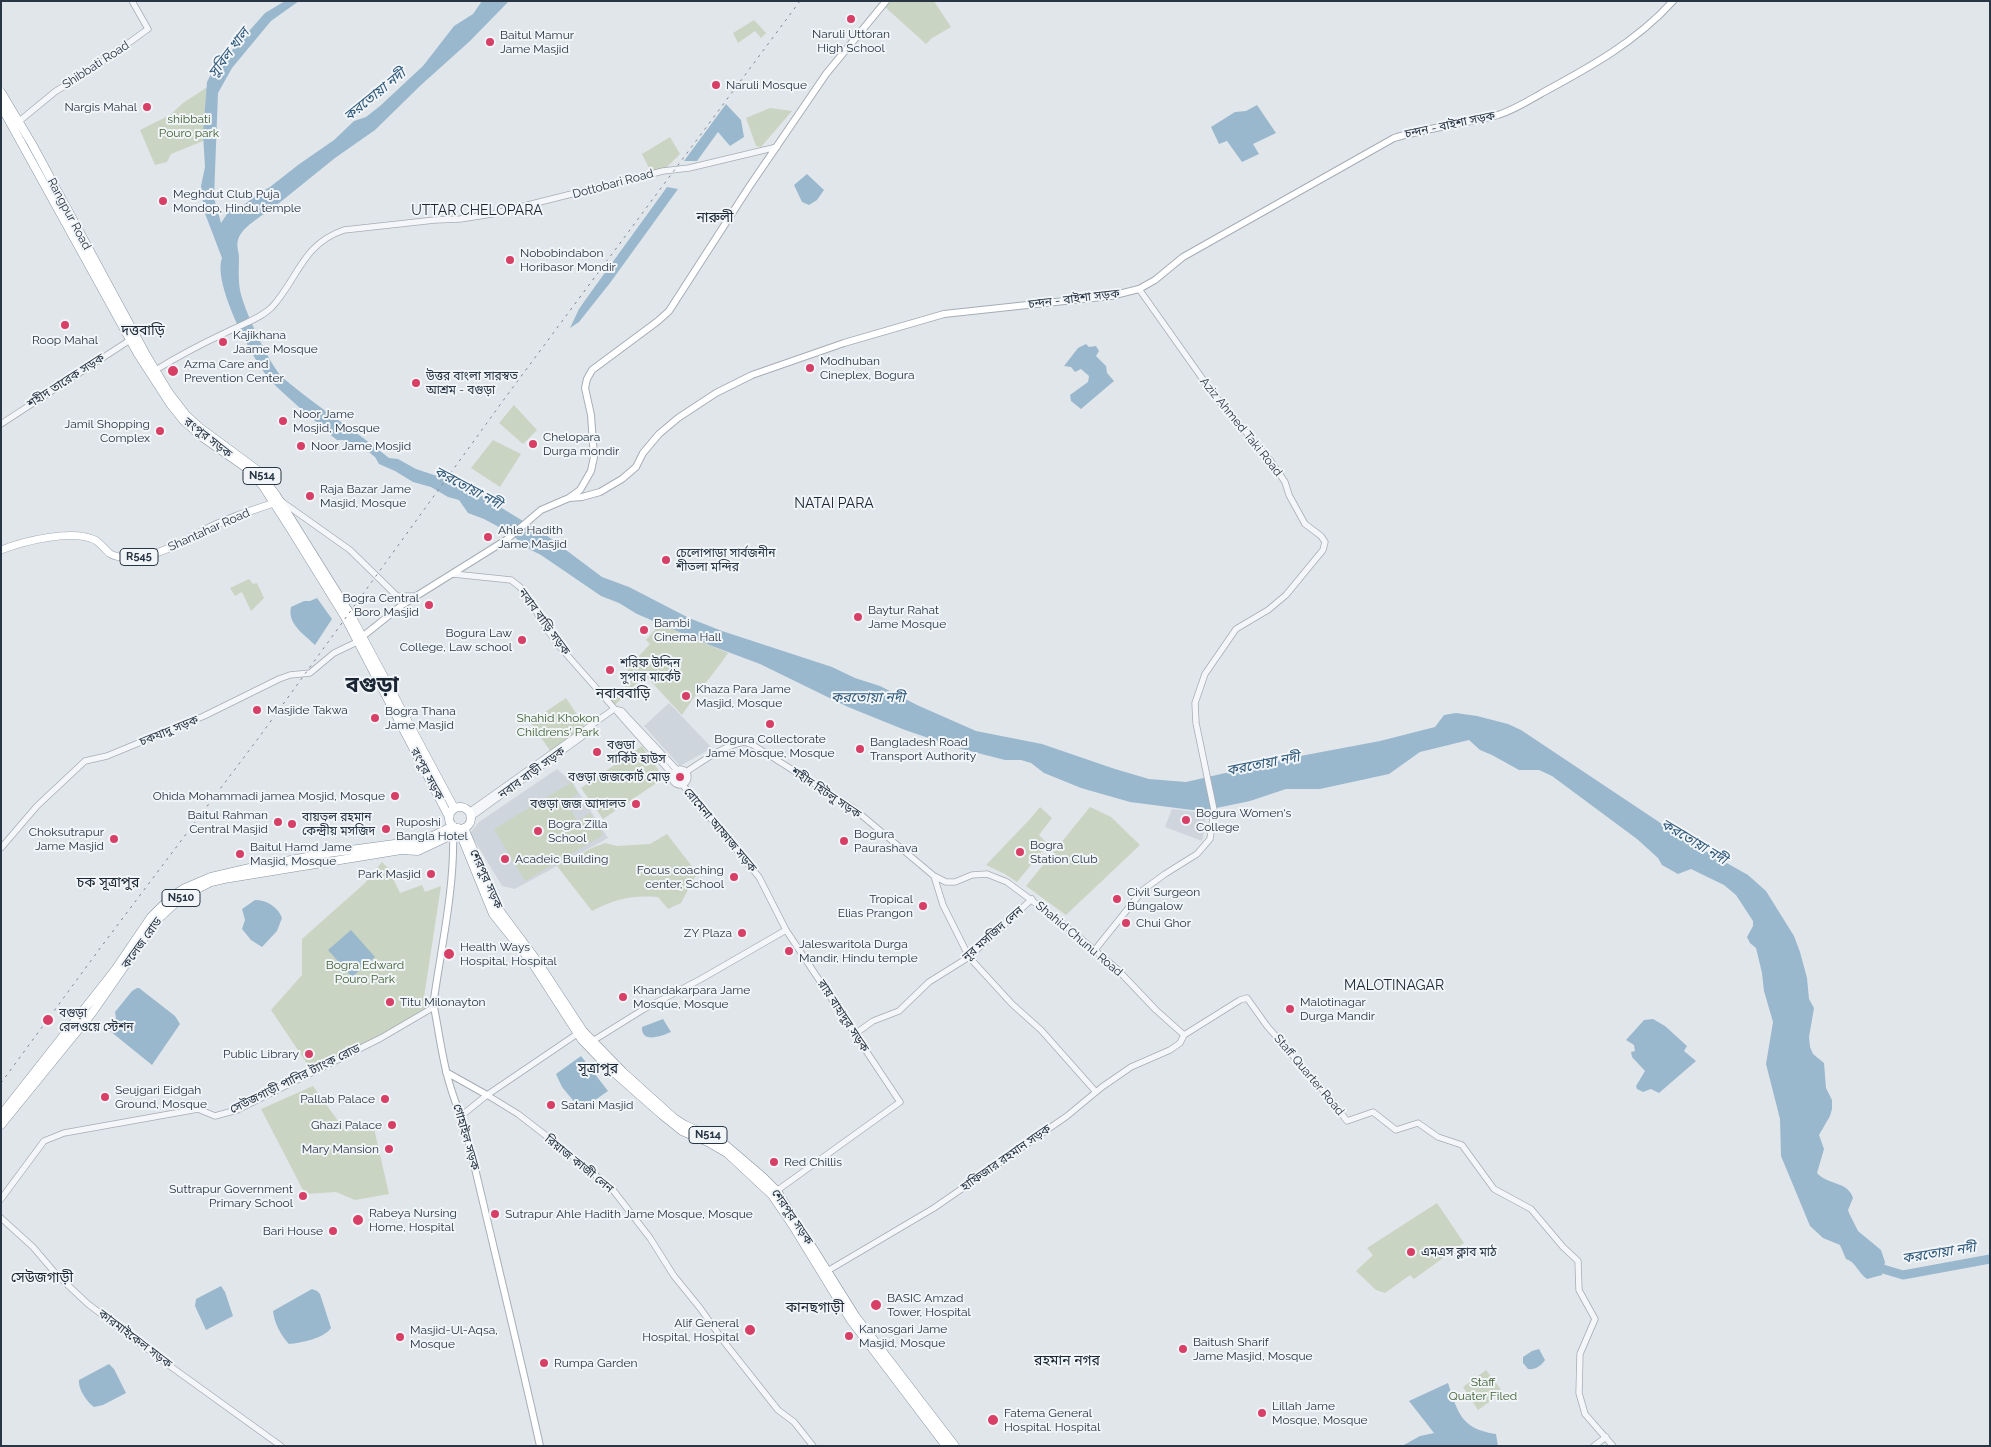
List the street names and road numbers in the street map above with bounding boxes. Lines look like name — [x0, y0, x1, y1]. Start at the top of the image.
street label: Shibbati Road — [60, 38, 132, 92]
street label: চন্দন - বাইশা সড়ক — [1404, 108, 1496, 142]
street label: Dottobari Road — [571, 166, 655, 202]
street label: Rangpur Road — [44, 176, 94, 252]
street label: চন্দন - বাইশা সড়ক — [1027, 286, 1121, 312]
street label: শহীদ তারেক সড়ক — [25, 351, 107, 411]
street label: Aziz Ahmed Taki Road — [1197, 375, 1285, 479]
street label: রংপুর সড়ক — [181, 415, 235, 461]
road number: N514 — [243, 468, 281, 484]
street label: Shantahar Road — [166, 506, 252, 554]
road number: R545 — [120, 548, 158, 566]
street label: নবাব বাড়ি সড়ক — [515, 586, 573, 658]
street label: চকযাদু সড়ক — [137, 713, 201, 749]
street label: নবাব বাড়ী সড়ক — [496, 744, 568, 802]
street label: রংপুর সড়ক — [407, 745, 447, 803]
street label: শহীদ হিটলু সড়ক — [788, 764, 864, 822]
street label: রোমেনা আফাজ সড়ক — [680, 785, 760, 875]
street label: শেরপুর সড়ক — [466, 847, 506, 911]
road number: N510 — [162, 890, 200, 906]
street label: Shahid Chunu Road — [1033, 898, 1125, 980]
street label: নূর মসজিদ লেন — [960, 904, 1026, 964]
street label: কলেজ রোড — [119, 915, 165, 971]
street label: রায় বাহাদুর সড়ক — [814, 977, 872, 1055]
street label: Staff Quarter Road — [1271, 1031, 1347, 1119]
street label: সেউজগাড়ী পানির ট্যাংক রোড — [228, 1041, 362, 1117]
street label: গোহাইল সড়ক — [450, 1102, 482, 1172]
street label: হাফিজার রহমান সড়ক — [958, 1122, 1054, 1194]
road number: N514 — [689, 1126, 727, 1144]
street label: রিয়াজ কাজী লেন — [542, 1132, 616, 1196]
street label: শেরপুর সড়ক — [768, 1187, 816, 1247]
street label: কারমাইকেল সড়ক — [95, 1307, 175, 1371]

